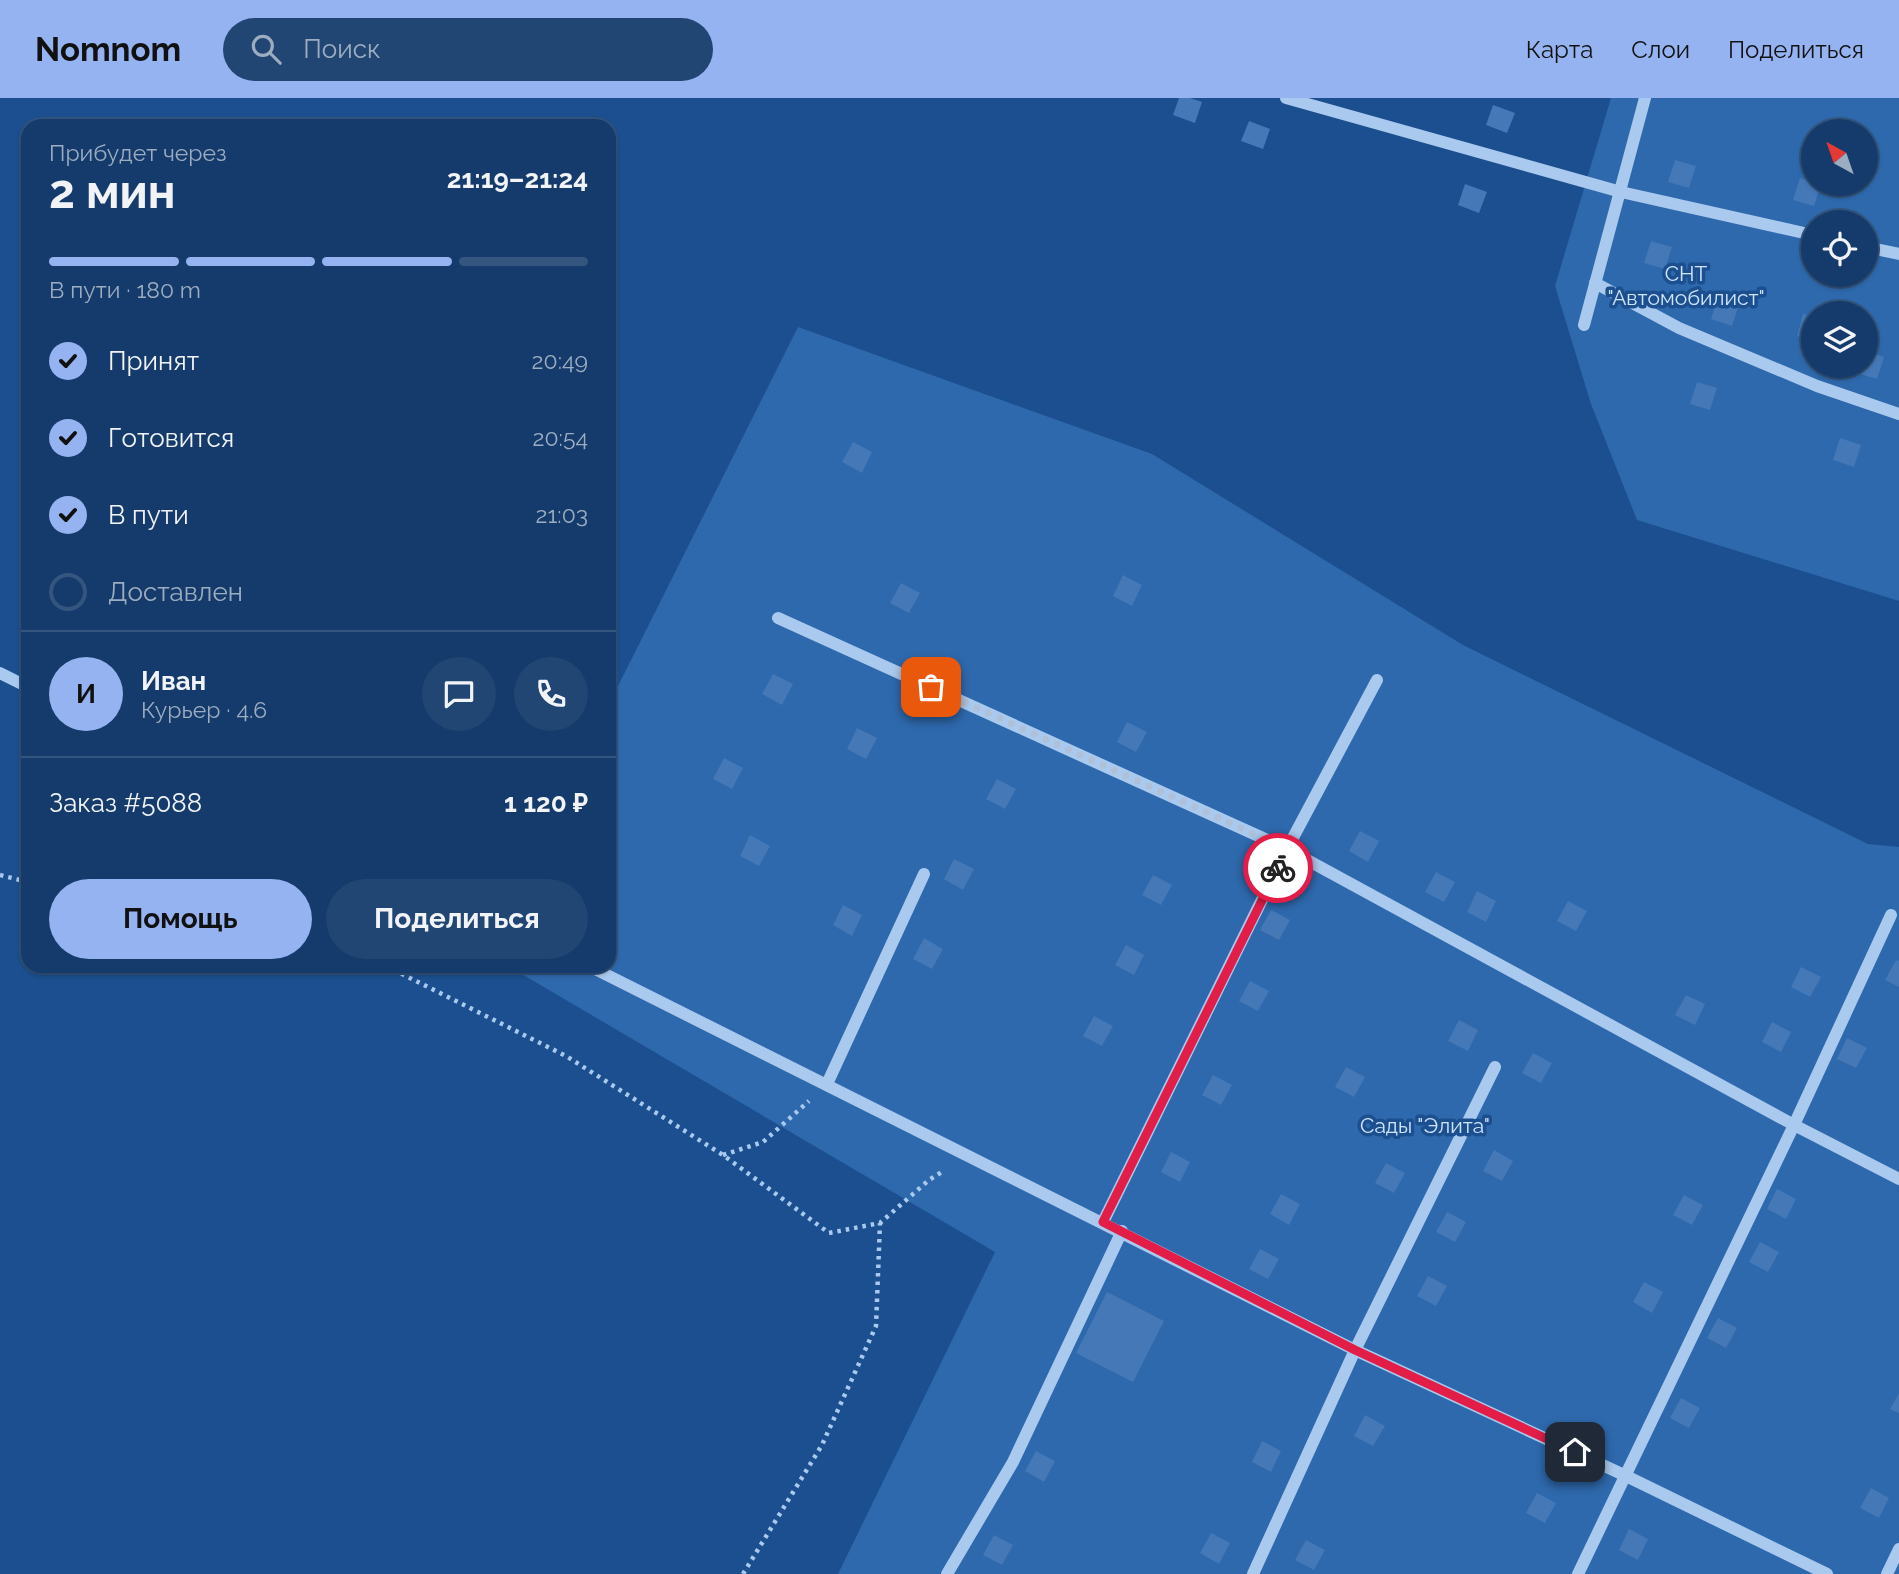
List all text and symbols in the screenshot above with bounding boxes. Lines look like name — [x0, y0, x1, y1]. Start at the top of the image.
search box — [223, 18, 713, 81]
text: Nomnom — [35, 30, 181, 69]
icon: search — [247, 30, 285, 68]
text: Поиск — [303, 34, 381, 64]
text: Карта — [1526, 35, 1593, 64]
text: Слои — [1631, 35, 1690, 64]
text: Поделиться — [1728, 35, 1864, 64]
north arrow — [1801, 119, 1878, 196]
map controls — [1801, 119, 1878, 378]
text: Прибудет через — [49, 139, 227, 166]
text: 21:19–21:24 — [447, 164, 588, 194]
text: 2 мин — [49, 165, 176, 219]
button: locate — [1801, 210, 1878, 287]
park label: СНТ "Автомобилист" — [1607, 261, 1765, 310]
text: В пути · 180 m — [49, 276, 201, 303]
button: layers — [1801, 301, 1878, 378]
icon: check — [49, 342, 87, 380]
text: Принят — [108, 346, 199, 376]
text: 20:49 — [532, 347, 588, 374]
icon: check — [49, 419, 87, 457]
text: Готовится — [108, 423, 234, 453]
text: 20:54 — [533, 424, 588, 451]
icon: check — [49, 496, 87, 534]
text: В пути — [108, 500, 189, 530]
text: 21:03 — [535, 501, 588, 528]
text: Доставлен — [108, 577, 243, 607]
button: chat — [422, 657, 496, 731]
button: phone — [514, 657, 588, 731]
pin — [901, 657, 961, 717]
text: Иван — [141, 666, 206, 696]
icon: bag — [912, 668, 950, 706]
text: И — [76, 679, 96, 709]
text: Курьер · 4.6 — [141, 696, 267, 723]
text: Заказ #5088 — [49, 788, 202, 818]
text: 1 120 ₽ — [504, 788, 588, 818]
courier — [1243, 833, 1313, 903]
icon: bike — [1259, 849, 1297, 887]
button: Помощь — [49, 879, 312, 959]
button: Поделиться — [326, 879, 588, 959]
park label: Сады "Элита" — [1360, 1113, 1490, 1138]
pin — [1545, 1422, 1605, 1482]
icon: home — [1556, 1433, 1594, 1471]

